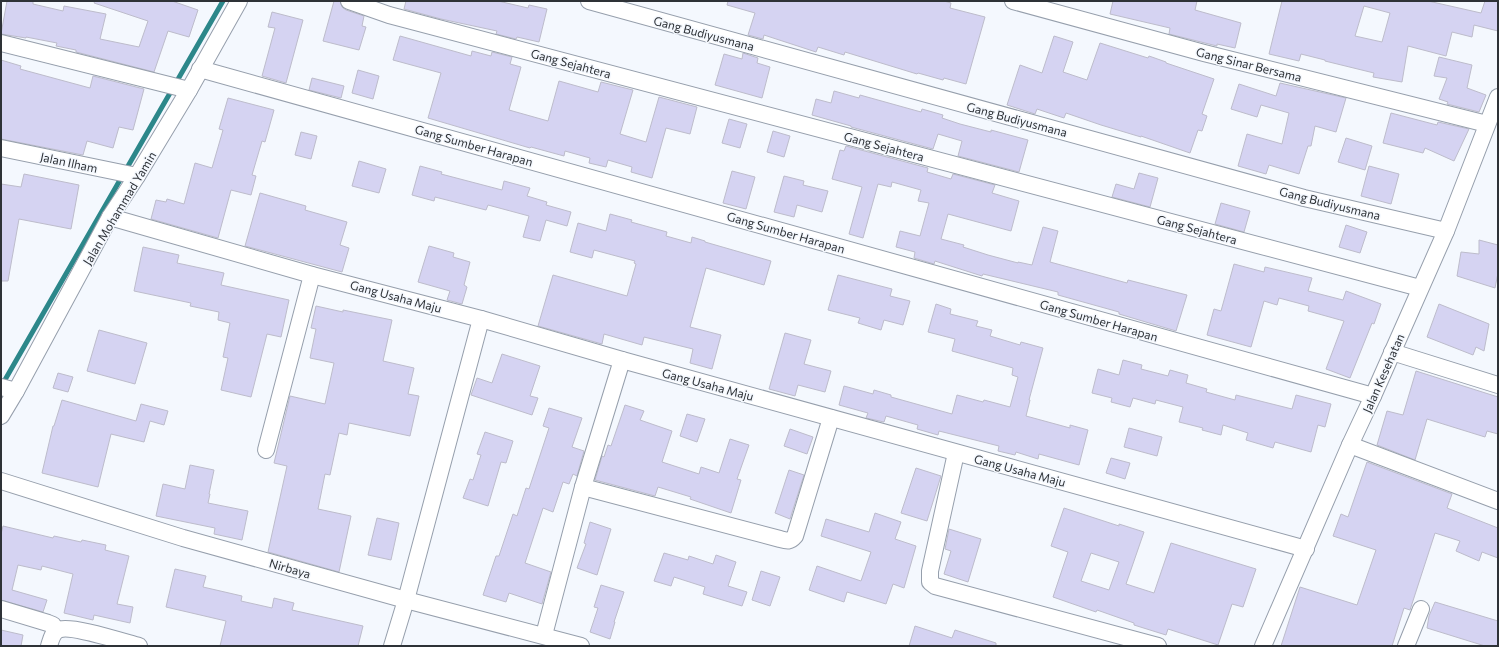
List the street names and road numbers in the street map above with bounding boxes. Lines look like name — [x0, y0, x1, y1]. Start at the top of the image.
street label: Gang Budiyusmana — [652, 13, 756, 53]
street label: Gang Sinar Bersama — [1195, 44, 1303, 84]
street label: Gang Sejahtera — [529, 46, 613, 80]
street label: Gang Budiyusmana — [965, 99, 1069, 139]
street label: Gang Sumber Harapan — [413, 121, 535, 169]
street label: Gang Sejahtera — [842, 129, 926, 163]
street label: Jalan Ilham — [39, 149, 99, 176]
street label: Jalan Mohammad Yamin — [80, 149, 159, 268]
street label: Gang Budiyusmana — [1278, 184, 1382, 222]
street label: Gang Sumber Harapan — [725, 208, 847, 256]
street label: Gang Sejahtera — [1155, 212, 1239, 246]
street label: Gang Usaha Maju — [349, 277, 443, 315]
street label: Gang Sumber Harapan — [1038, 296, 1160, 344]
street label: Jalan Kesehatan — [1359, 331, 1408, 415]
street label: Gang Usaha Maju — [661, 365, 755, 403]
street label: Gang Usaha Maju — [973, 451, 1067, 489]
street label: Nirbaya — [268, 555, 312, 581]

